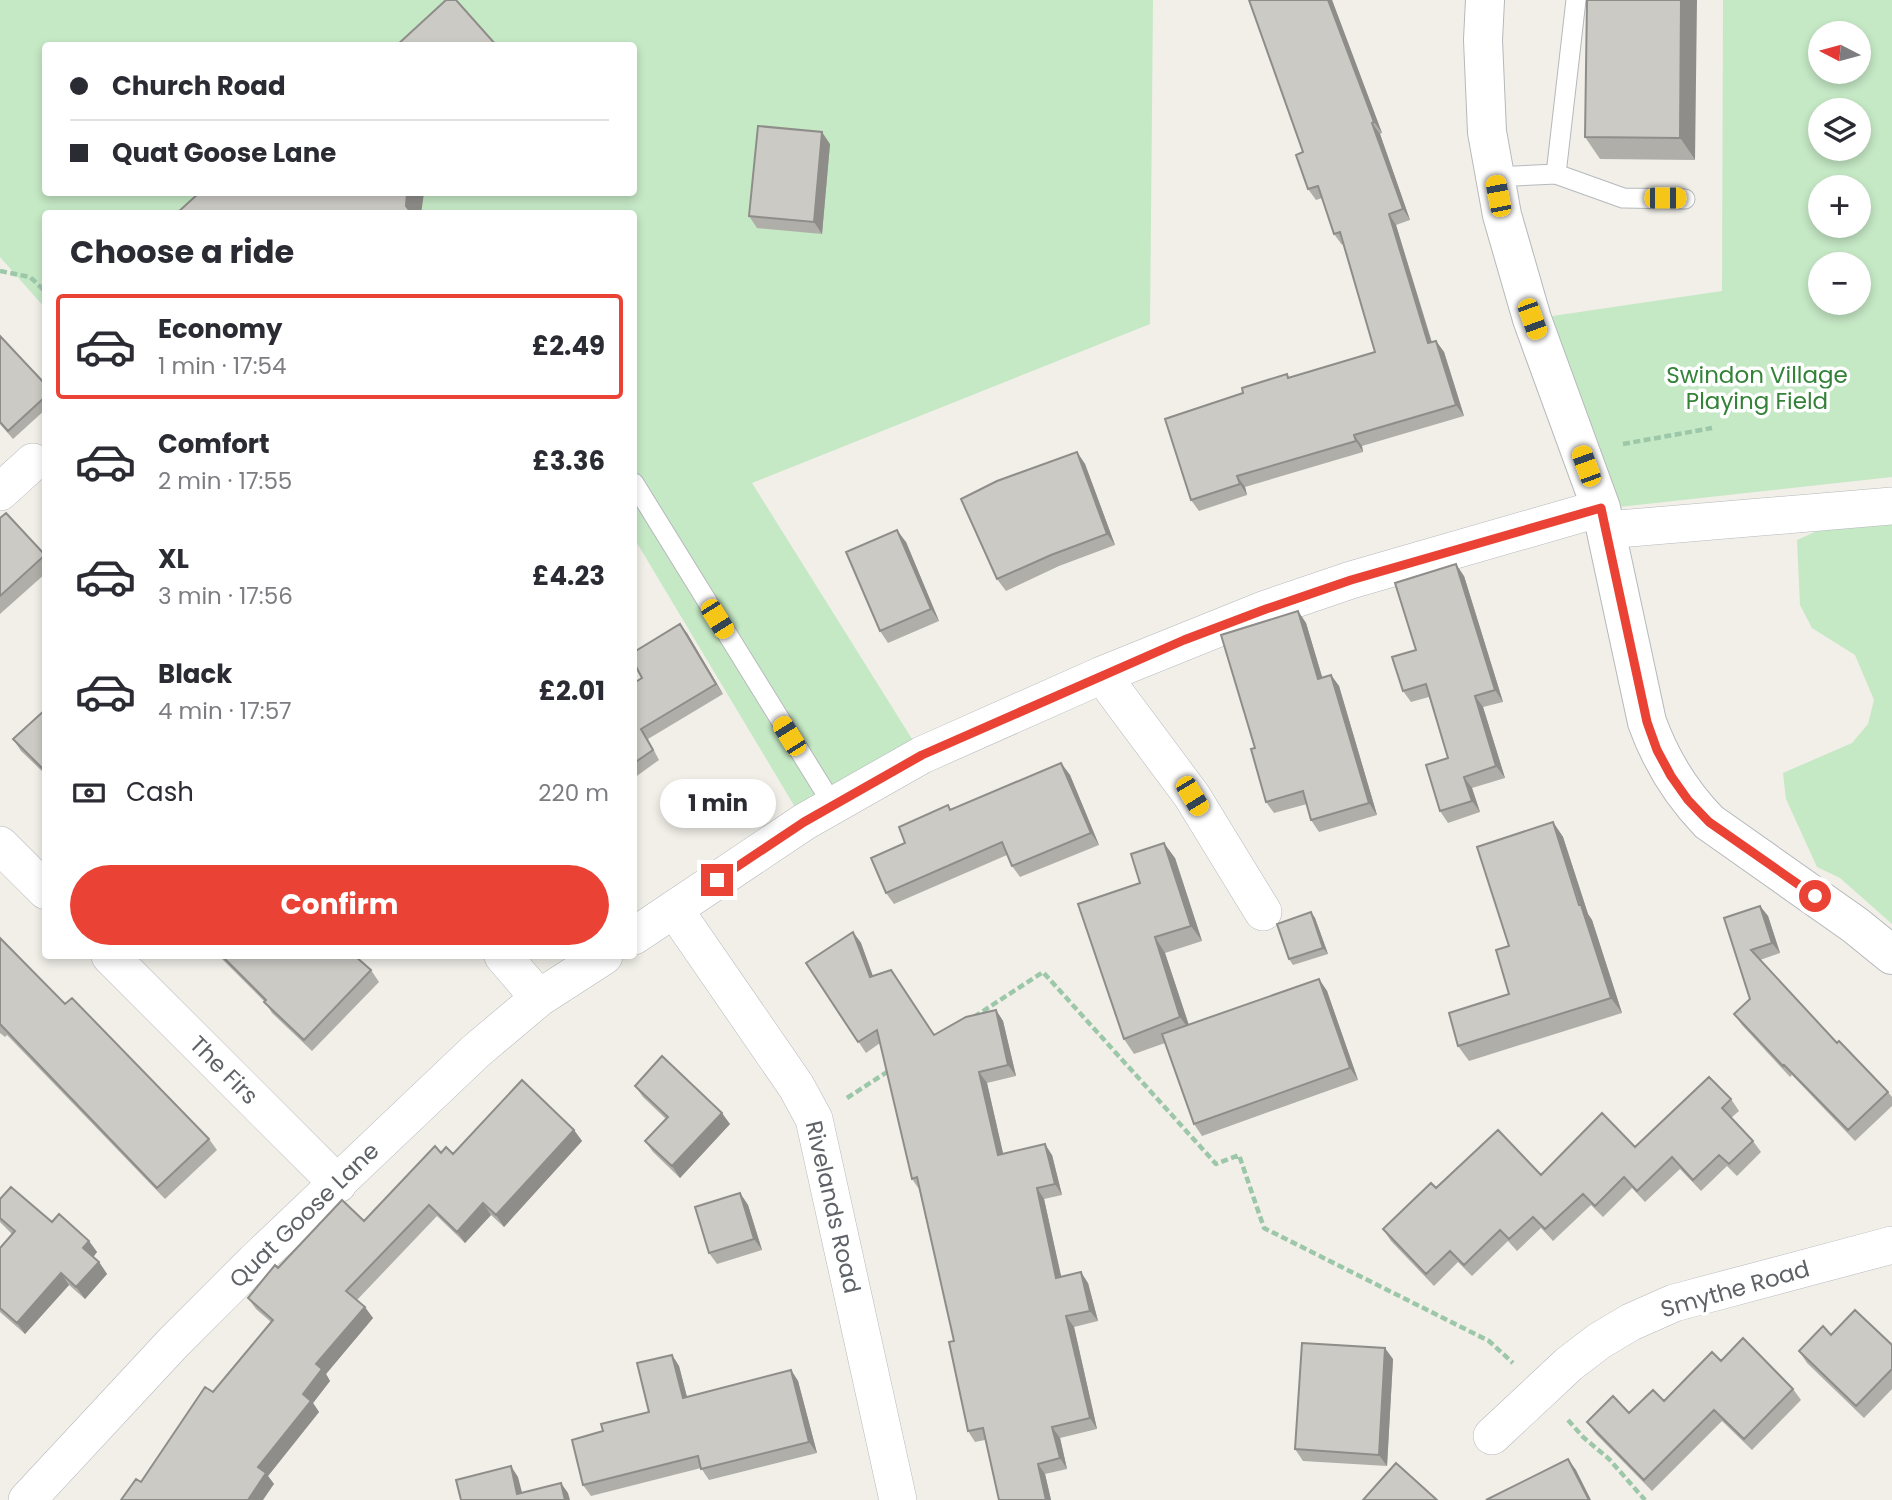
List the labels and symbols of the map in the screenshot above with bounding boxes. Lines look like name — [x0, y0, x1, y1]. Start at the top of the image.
north arrow — [1808, 21, 1871, 84]
car — [1484, 173, 1513, 219]
car — [1645, 188, 1687, 209]
car — [1515, 296, 1550, 342]
park label: Swindon Village Playing Field — [1666, 359, 1848, 417]
car — [1569, 443, 1604, 489]
car — [697, 596, 738, 642]
car — [769, 713, 810, 759]
car — [1173, 773, 1212, 819]
callout: 1 min — [659, 778, 775, 828]
route end — [701, 864, 733, 896]
route start — [1799, 880, 1831, 912]
street label: The Firs — [182, 1028, 266, 1112]
street label: Rivelands Road — [798, 1118, 868, 1296]
street label: Quat Goose Lane — [222, 1135, 386, 1295]
street label: Smythe Road — [1657, 1252, 1813, 1326]

